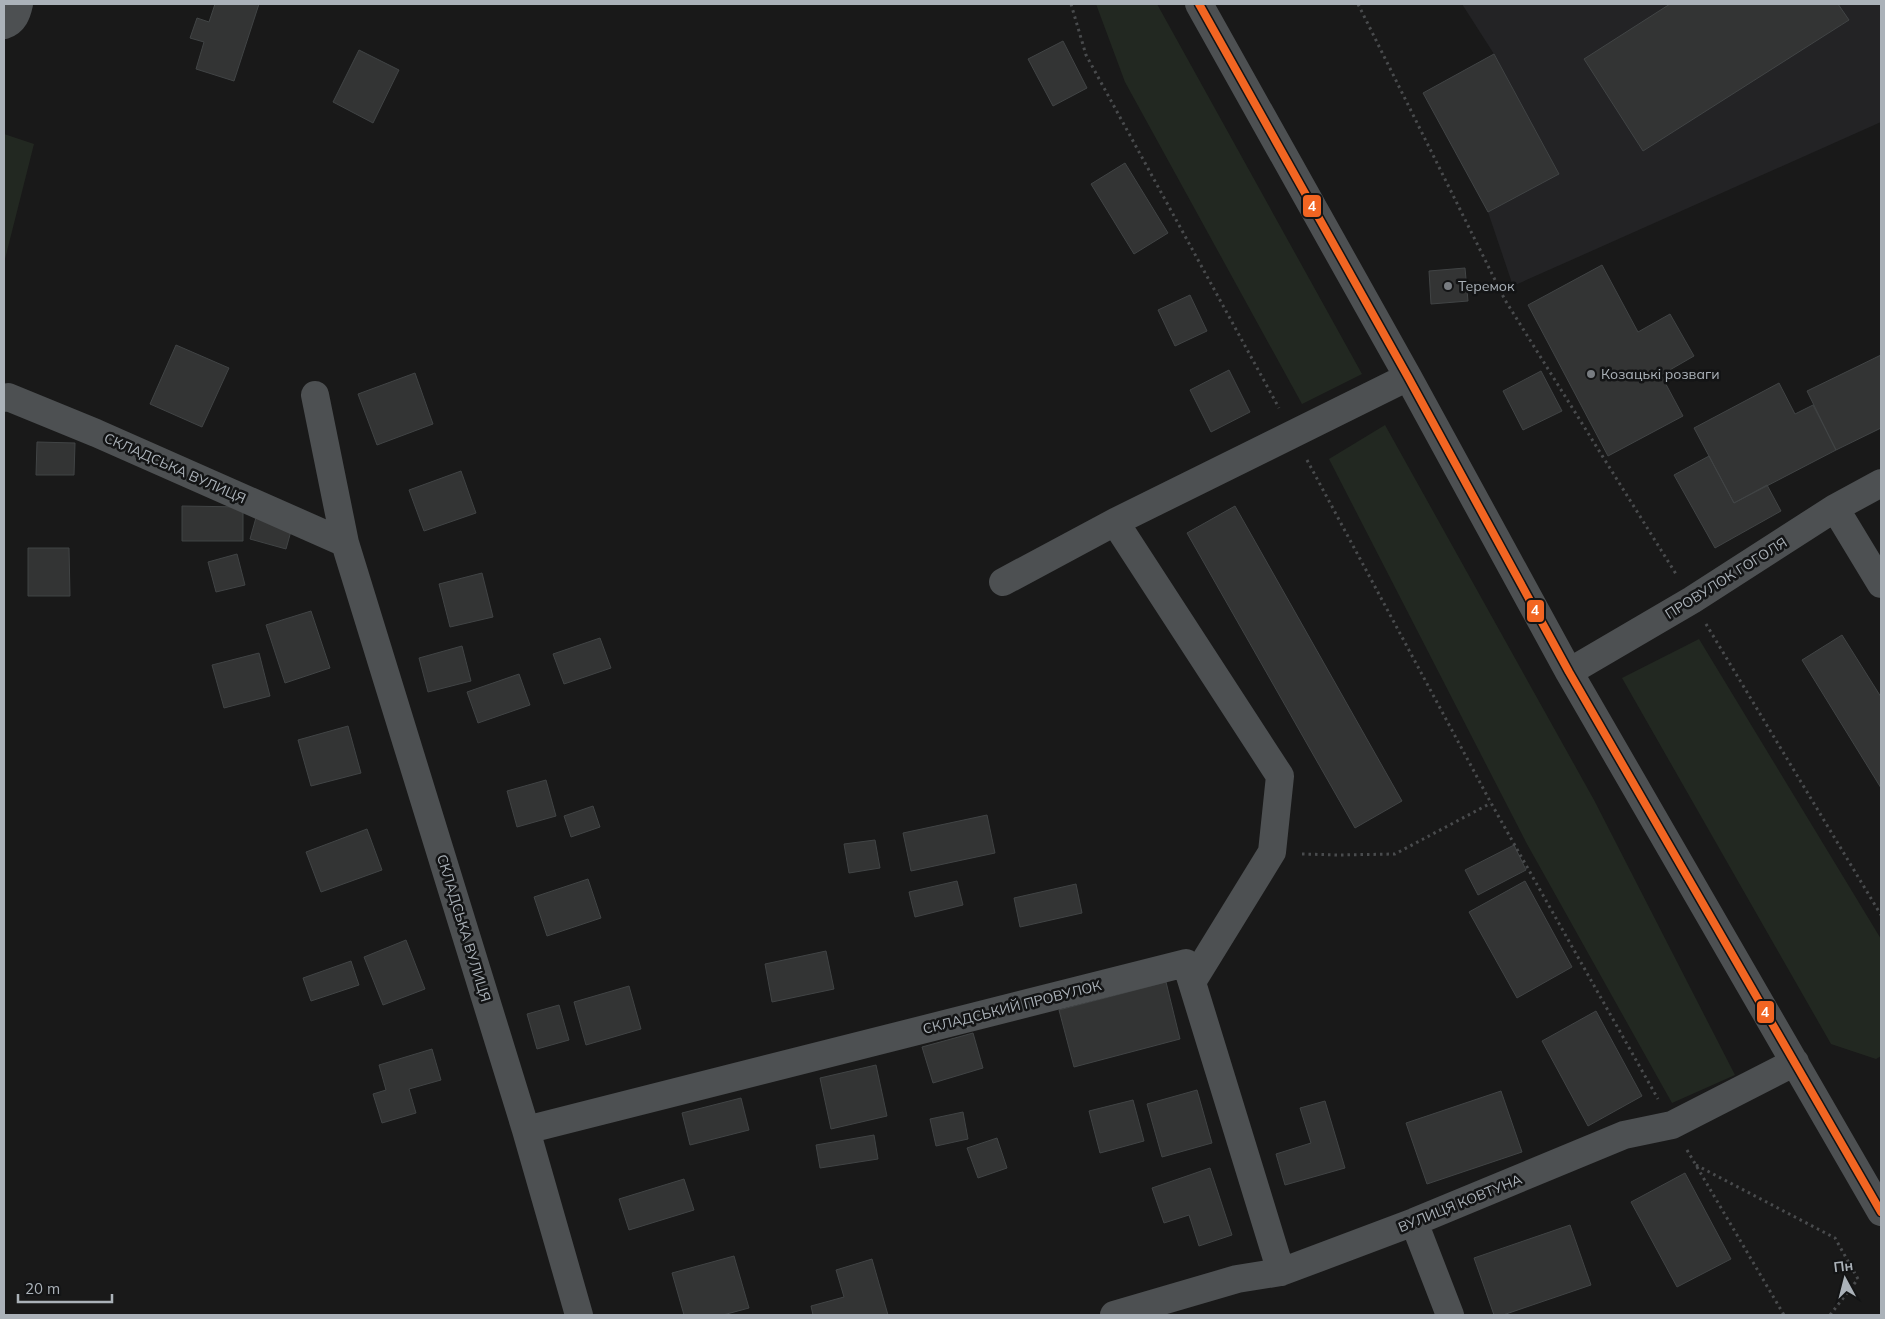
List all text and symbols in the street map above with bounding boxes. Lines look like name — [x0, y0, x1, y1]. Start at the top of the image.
line badge: 4 — [1302, 194, 1322, 218]
text: 4 — [1308, 197, 1317, 215]
place label: Теремок — [1458, 277, 1515, 295]
marker: Теремок — [1442, 280, 1454, 292]
place label: Козацькі розваги — [1601, 365, 1720, 383]
marker: Козацькі розваги — [1585, 368, 1597, 380]
street label: СКЛАДСЬКА ВУЛИЦЯ — [101, 429, 249, 507]
street label: ПРОВУЛОК ГОГОЛЯ — [1662, 533, 1790, 623]
line badge: 4 — [1526, 599, 1545, 623]
text: 4 — [1531, 601, 1540, 619]
street label: СКЛАДСЬКА ВУЛИЦЯ — [433, 852, 495, 1004]
street label: СКЛАДСЬКИЙ ПРОВУЛОК — [921, 976, 1104, 1038]
line badge: 4 — [1756, 1000, 1775, 1024]
text: 4 — [1761, 1003, 1770, 1021]
street label: ВУЛИЦЯ КОВТУНА — [1395, 1170, 1525, 1236]
north arrow — [1820, 1254, 1870, 1304]
text: Пн — [1833, 1256, 1854, 1276]
scale bar — [18, 1272, 111, 1304]
text: 20 m — [25, 1279, 60, 1298]

